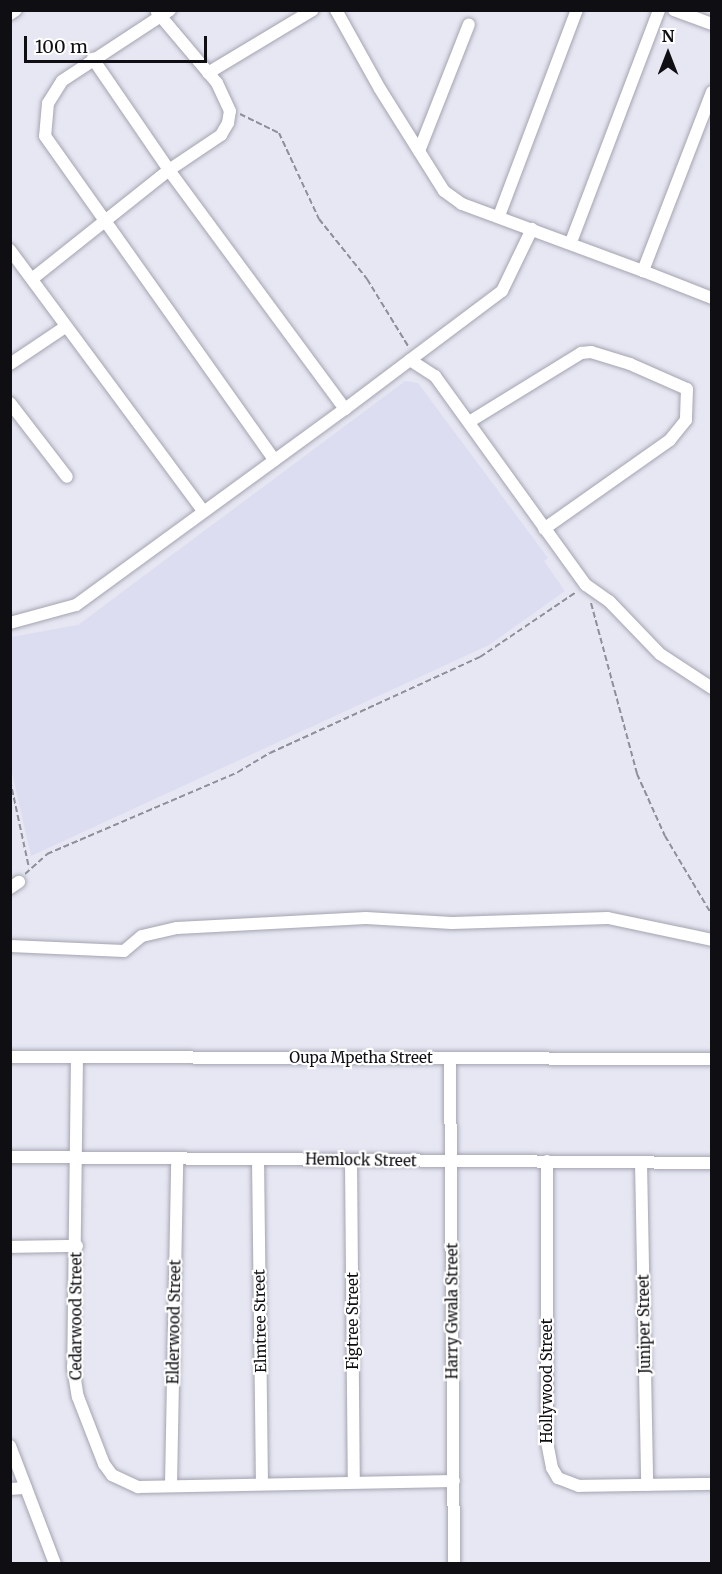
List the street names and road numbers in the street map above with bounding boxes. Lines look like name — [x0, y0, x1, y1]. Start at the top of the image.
street label: Oupa Mpetha Street — [289, 1049, 433, 1067]
street label: Hemlock Street — [305, 1150, 417, 1170]
street label: Harry Gwala Street — [443, 1243, 461, 1379]
street label: Cedarwood Street — [67, 1252, 85, 1380]
street label: Elderwood Street — [164, 1259, 184, 1385]
street label: Elmtree Street — [250, 1269, 270, 1373]
street label: Figtree Street — [344, 1272, 362, 1370]
street label: Juniper Street — [634, 1274, 654, 1374]
street label: Hollywood Street — [538, 1318, 556, 1444]

